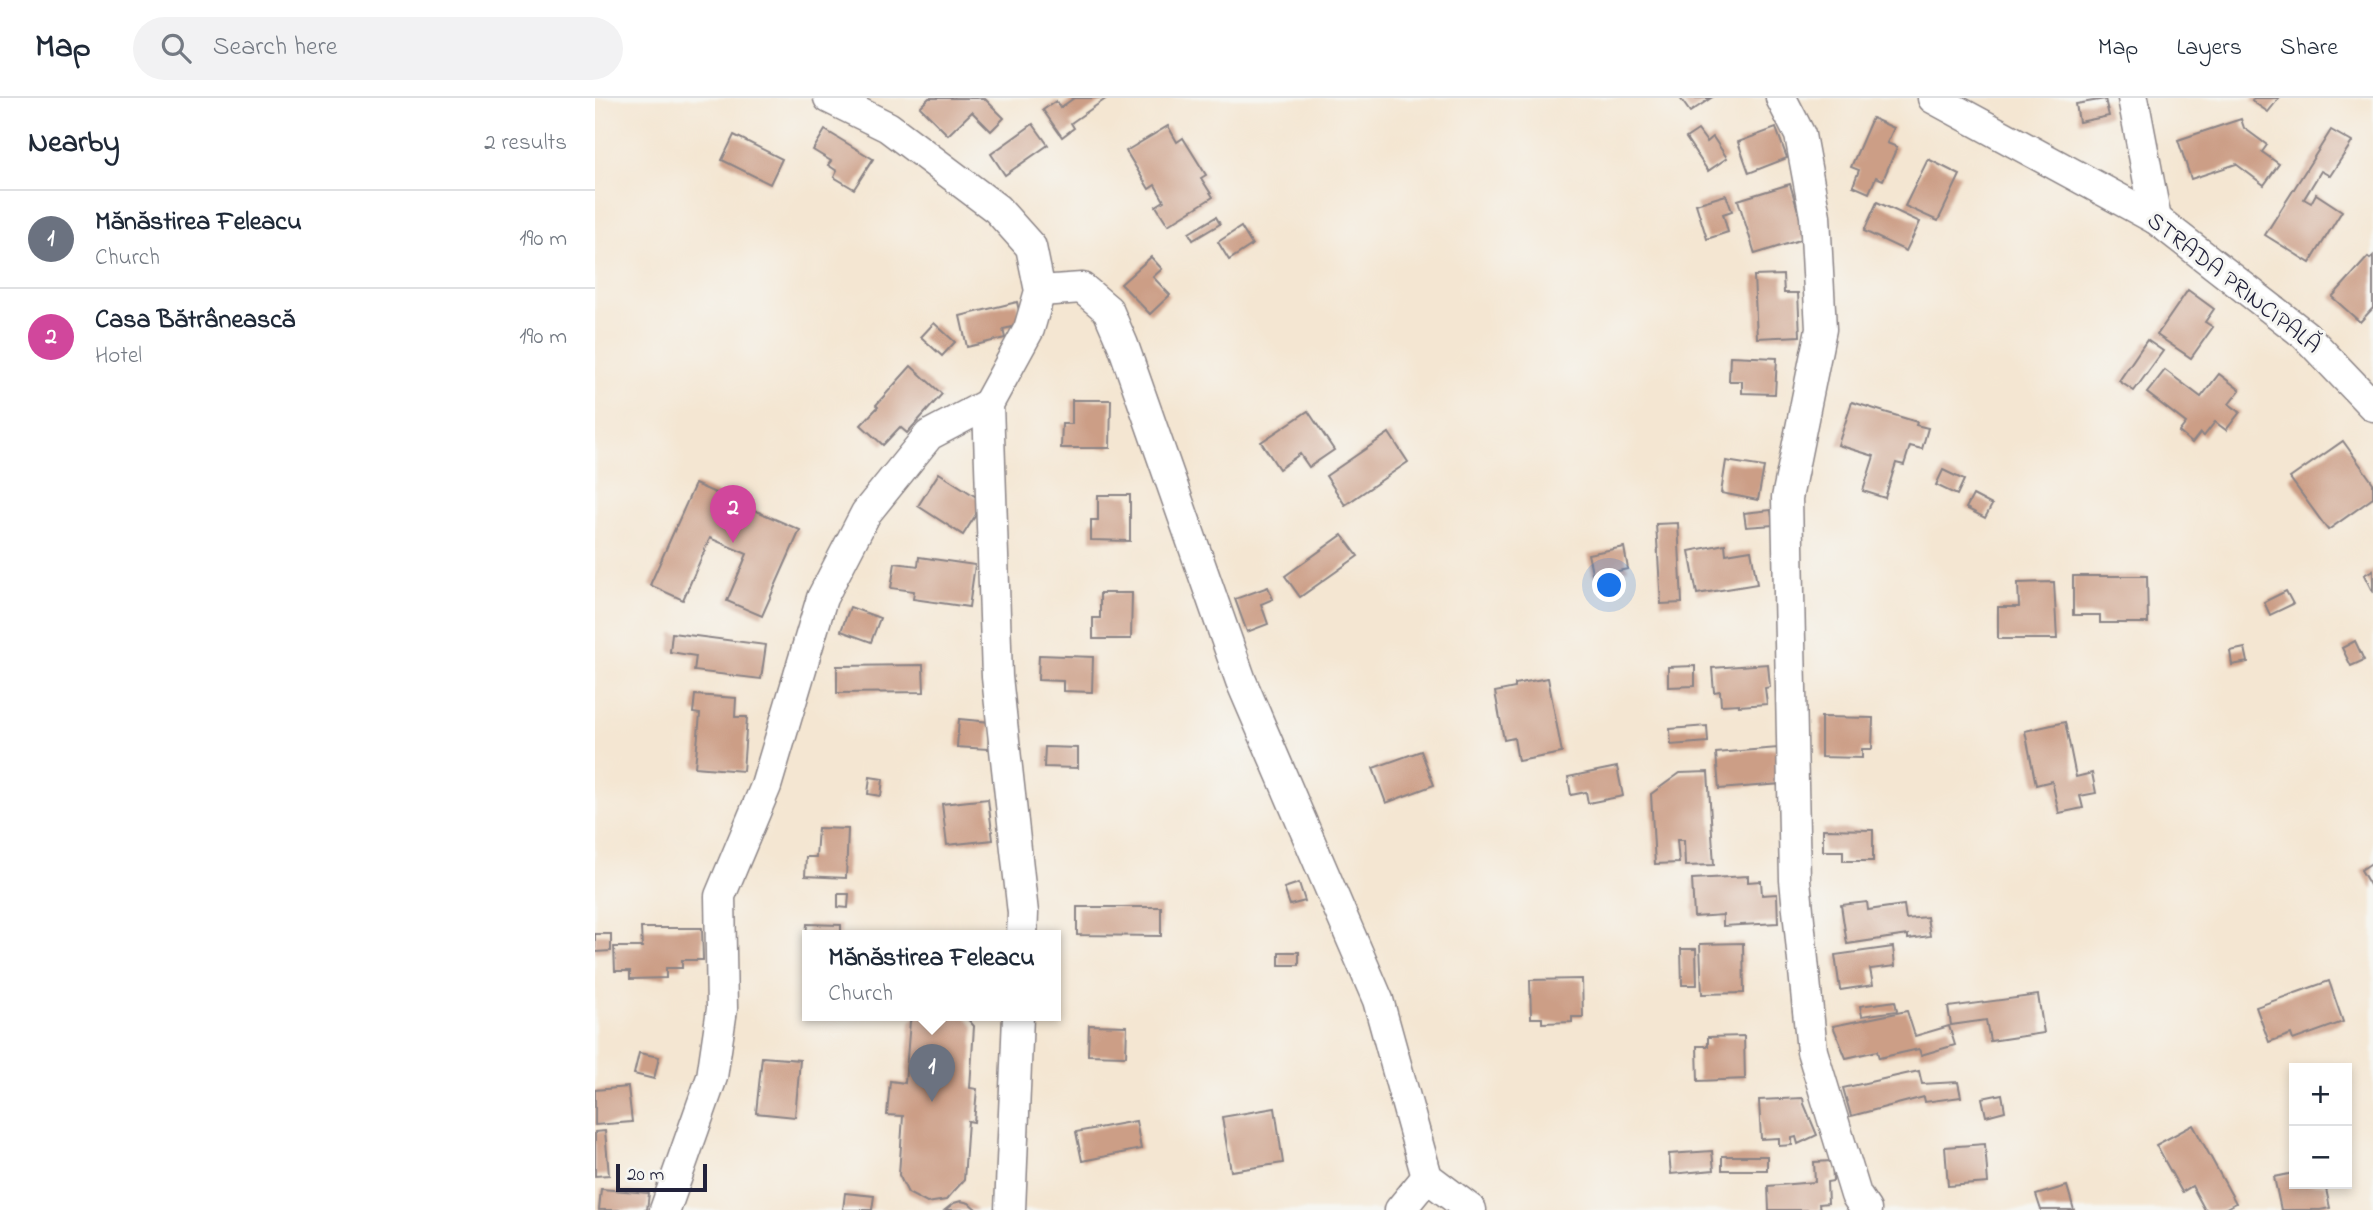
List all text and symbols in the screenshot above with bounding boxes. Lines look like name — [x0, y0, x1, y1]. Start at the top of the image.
search box — [133, 17, 623, 80]
text: Map — [35, 24, 91, 72]
icon: search — [157, 29, 195, 67]
text: Search here — [213, 29, 337, 67]
text: Map — [2098, 31, 2138, 66]
text: Layers — [2176, 31, 2242, 66]
text: Share — [2280, 31, 2338, 66]
text: Nearby — [28, 122, 120, 166]
text: 2 results — [484, 127, 567, 160]
text: Mănăstirea Feleacu — [95, 204, 302, 242]
street label: STRADA PRINCIPALĂ — [2138, 205, 2328, 363]
text: 1 — [47, 223, 55, 256]
text: 190 m — [519, 223, 567, 256]
text: Church — [95, 242, 160, 275]
text: Casa Bătrânească — [95, 302, 295, 340]
text: 2 — [45, 321, 57, 354]
text: 190 m — [519, 321, 567, 354]
text: Hotel — [95, 340, 142, 373]
pin: 2 — [710, 485, 756, 543]
your location — [1592, 568, 1626, 602]
popup — [802, 930, 1061, 1021]
text: Mănăstirea Feleacu — [828, 940, 1035, 978]
text: Church — [828, 978, 893, 1011]
pin: 1 — [909, 1044, 955, 1102]
map controls — [2289, 1063, 2352, 1189]
button: + — [2289, 1063, 2352, 1126]
button: − — [2289, 1126, 2352, 1189]
scale bar — [616, 1161, 707, 1193]
text: 20 m — [627, 1162, 664, 1189]

